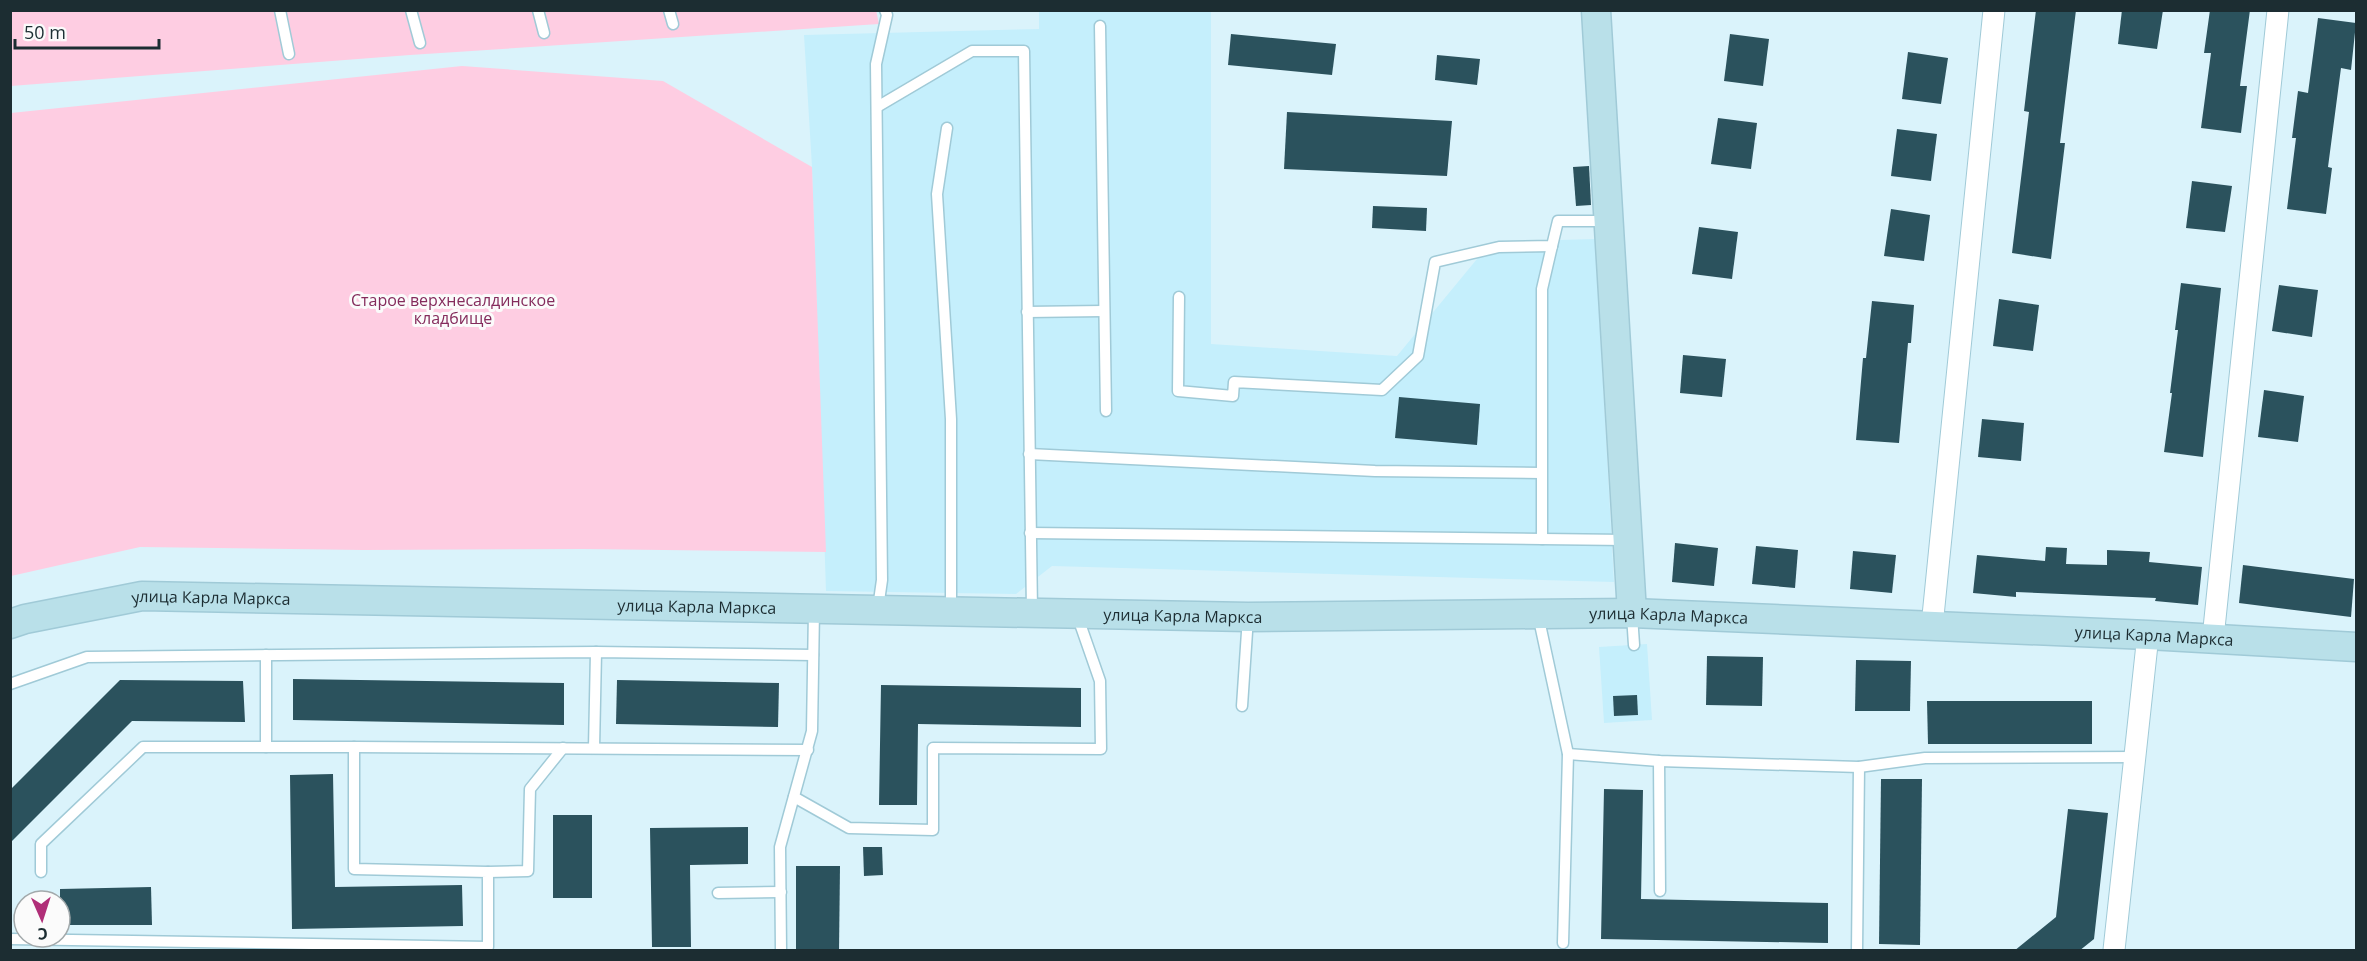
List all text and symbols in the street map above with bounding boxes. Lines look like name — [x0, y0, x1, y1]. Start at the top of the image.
scale bar — [15, 12, 159, 50]
text: 50 m — [24, 20, 66, 44]
park label: Старое верхнесалдинское кладбище — [351, 289, 555, 329]
street label: улица Карла Маркса — [130, 585, 291, 610]
street label: улица Карла Маркса — [617, 594, 777, 619]
street label: улица Карла Маркса — [1589, 602, 1749, 629]
street label: улица Карла Маркса — [1103, 603, 1262, 628]
street label: улица Карла Маркса — [2074, 621, 2234, 651]
north arrow — [12, 889, 72, 949]
text: С — [37, 923, 48, 945]

